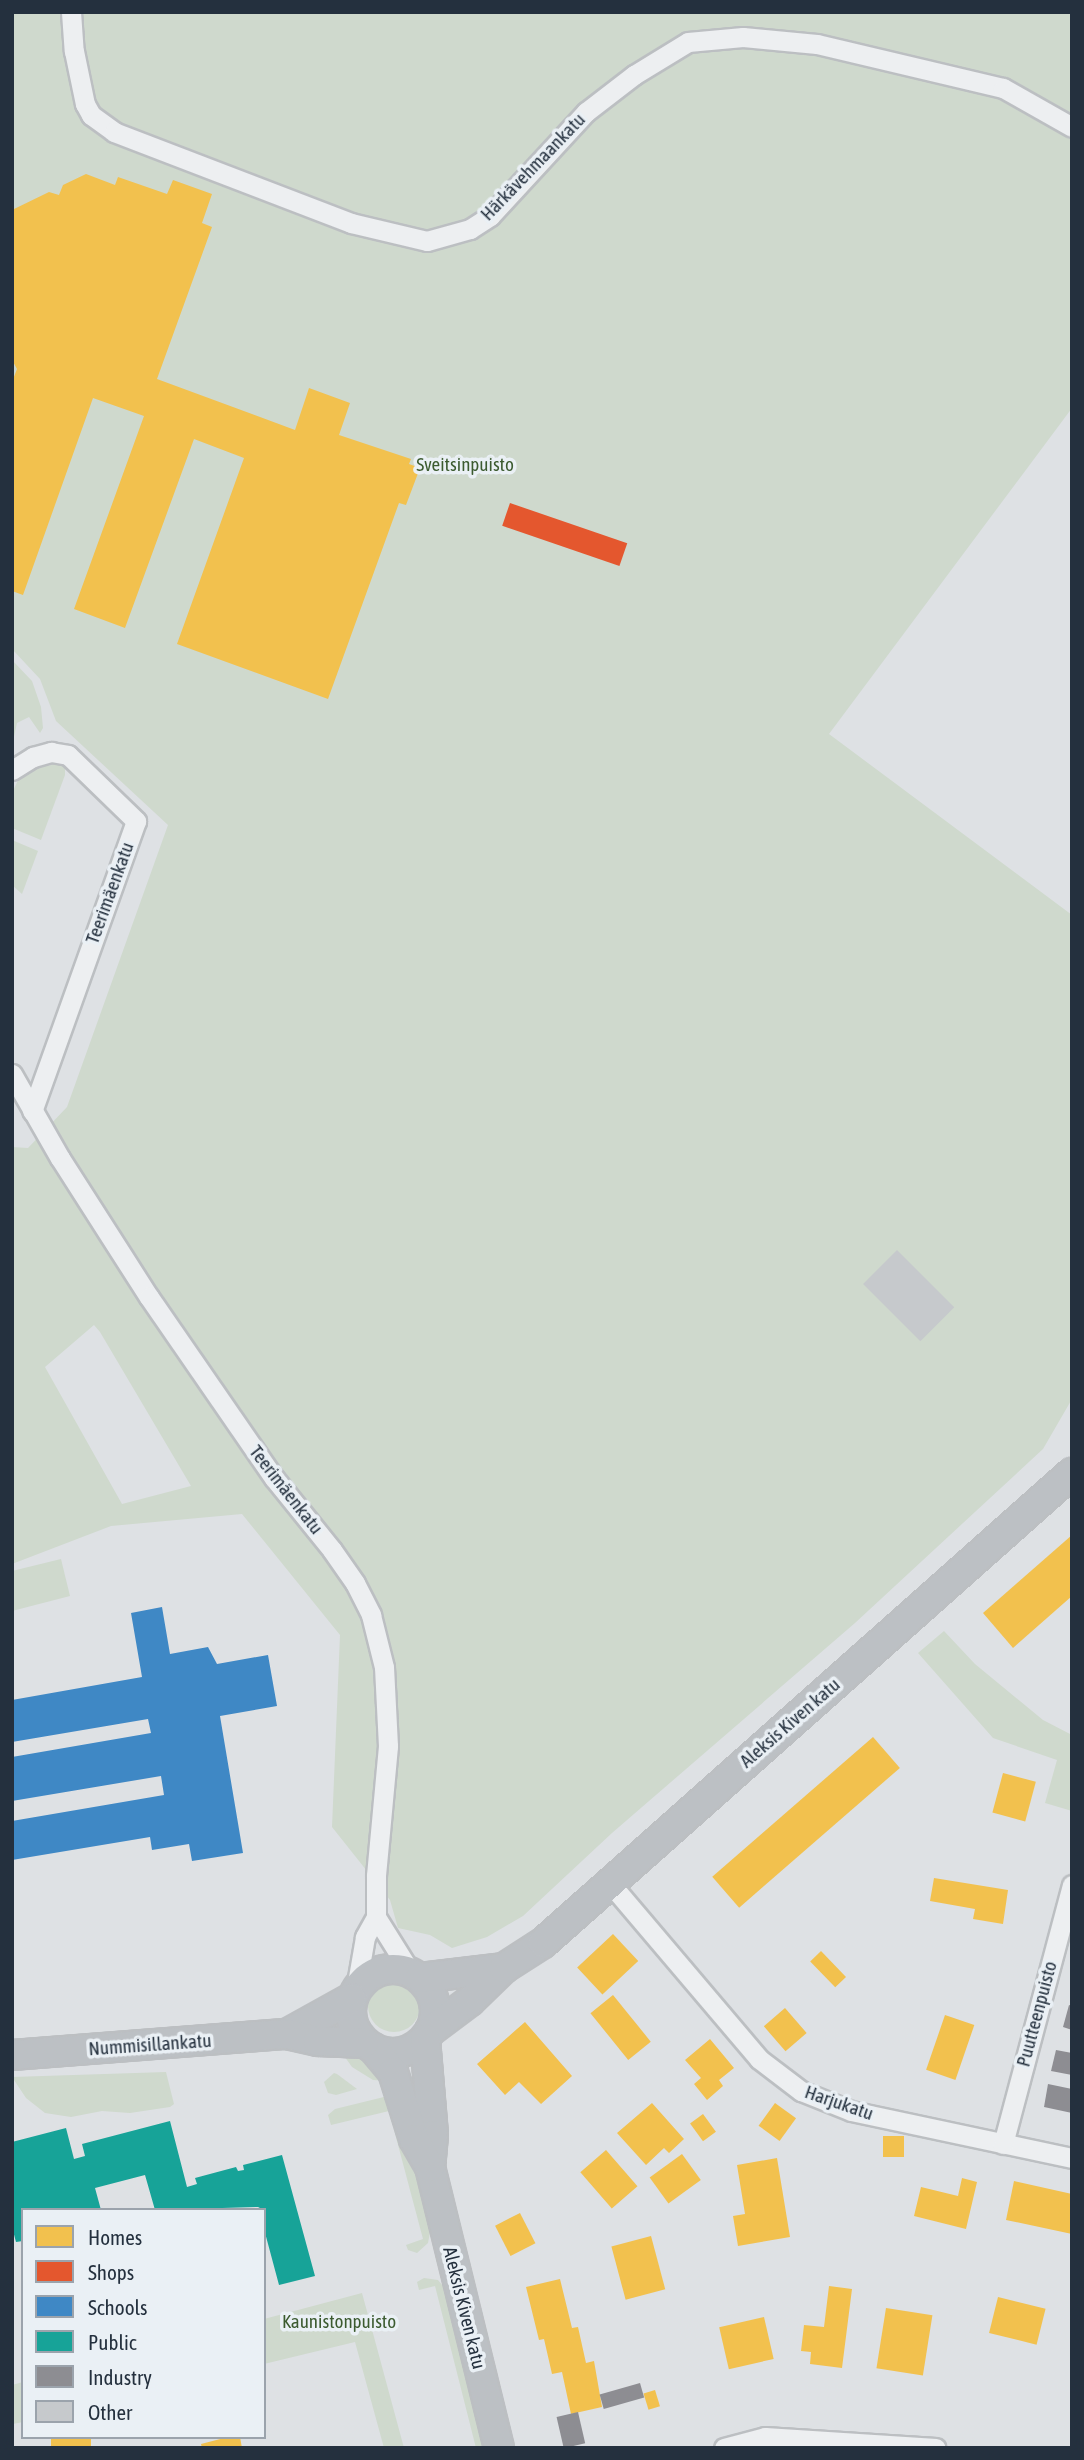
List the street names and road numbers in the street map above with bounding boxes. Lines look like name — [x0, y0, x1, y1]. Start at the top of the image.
street label: Härkävehmaankatu — [476, 109, 590, 225]
street label: Teerimäenkatu — [81, 839, 139, 947]
street label: Teerimäenkatu — [244, 1441, 328, 1539]
street label: Aleksis Kiven katu — [735, 1673, 845, 1773]
street label: Puutteenpuisto — [1012, 1959, 1062, 2069]
street label: Nummisillankatu — [88, 2029, 212, 2061]
street label: Harjukatu — [802, 2081, 876, 2125]
street label: Aleksis Kiven katu — [438, 2245, 490, 2371]

